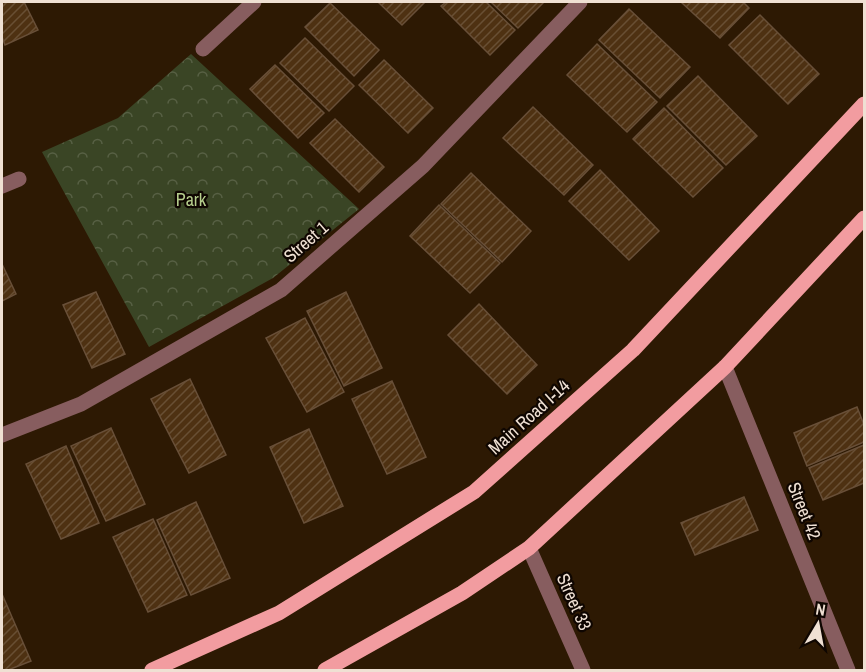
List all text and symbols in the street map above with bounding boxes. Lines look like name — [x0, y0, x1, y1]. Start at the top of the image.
park label: Park — [176, 187, 207, 212]
street label: Street 1 — [278, 215, 334, 268]
street label: Main Road I-14 — [482, 373, 575, 460]
street label: Street 42 — [782, 478, 827, 543]
street label: Street 33 — [551, 569, 598, 634]
north arrow — [788, 594, 848, 654]
text: N — [814, 598, 827, 621]

